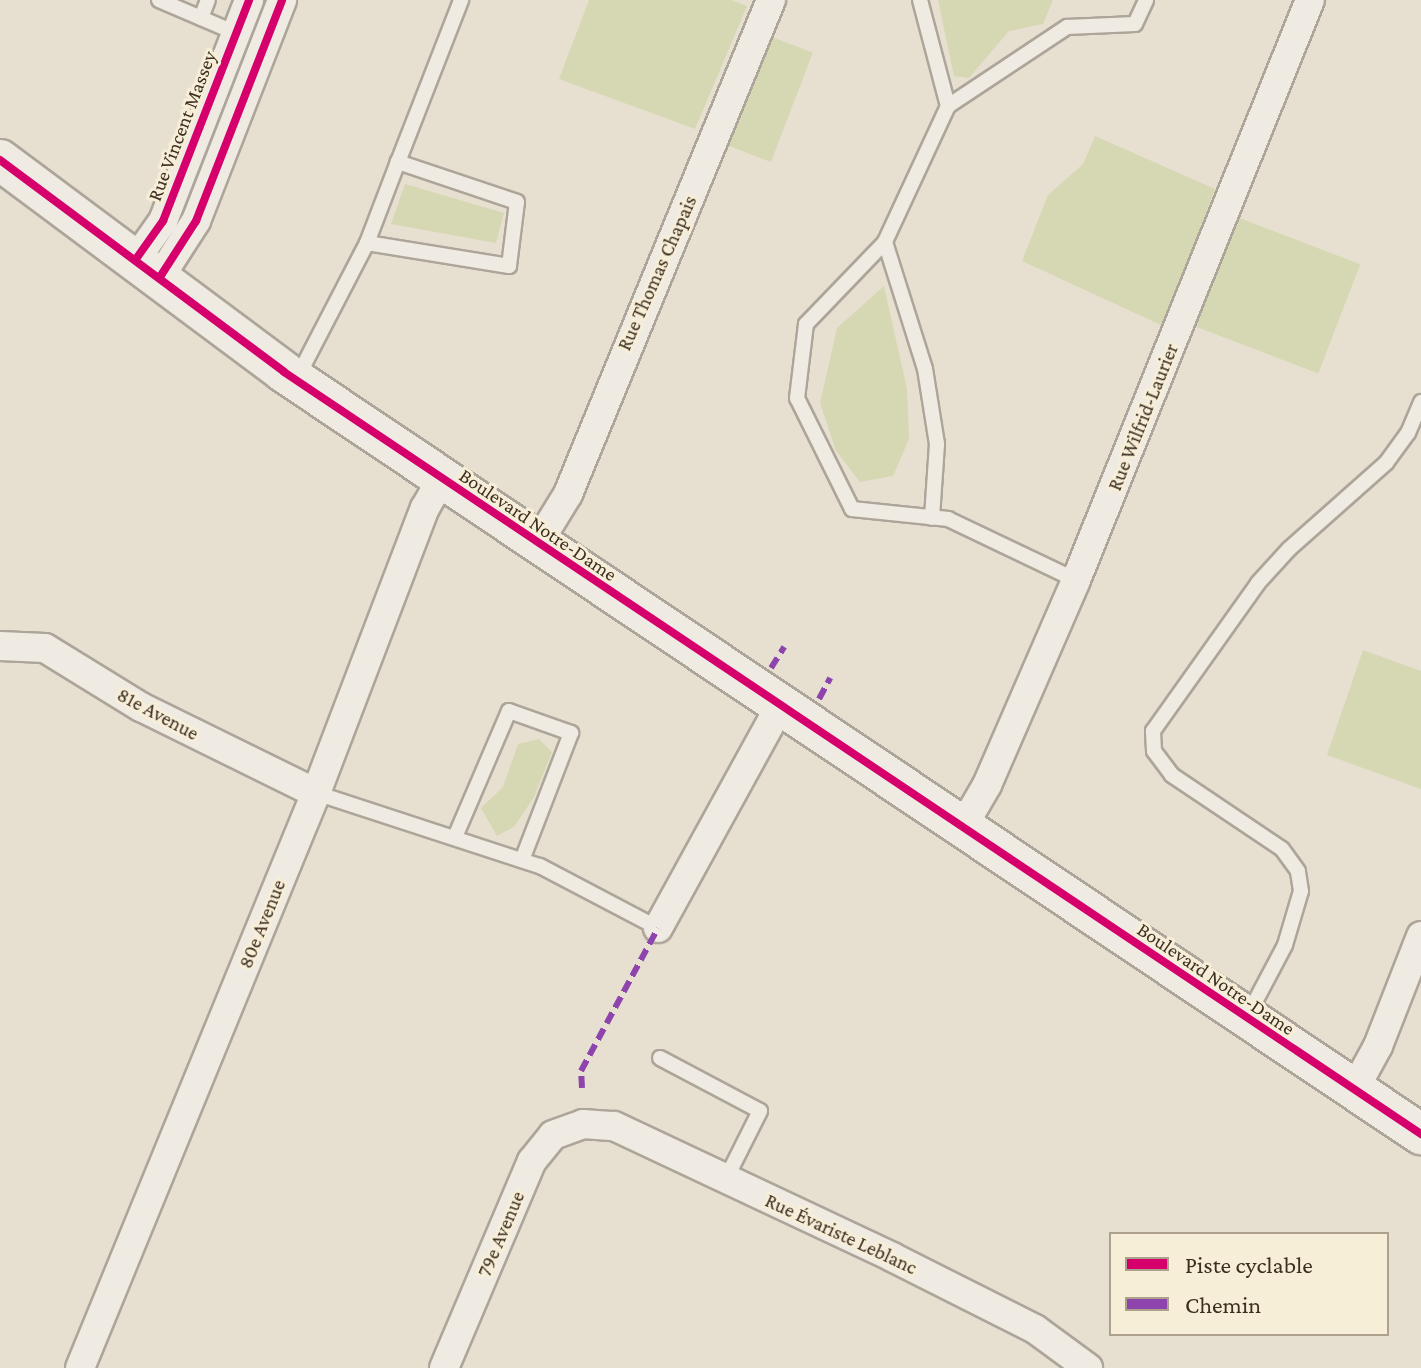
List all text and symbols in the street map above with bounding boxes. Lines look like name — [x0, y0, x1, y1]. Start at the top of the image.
street label: Rue Vincent Massey — [142, 48, 222, 204]
street label: Rue Thomas Chapais — [612, 192, 702, 354]
street label: Rue Wilfrid-Laurier — [1103, 340, 1183, 494]
street label: Boulevard Notre-Dame — [455, 463, 621, 587]
street label: 81e Avenue — [113, 683, 203, 745]
street label: 80e Avenue — [233, 876, 291, 972]
street label: Boulevard Notre-Dame — [1133, 917, 1299, 1041]
street label: 79e Avenue — [472, 1188, 530, 1280]
street label: Rue Évariste Leblanc — [761, 1188, 921, 1280]
legend — [1109, 1232, 1389, 1336]
text: Piste cyclable — [1185, 1251, 1313, 1278]
text: Chemin — [1185, 1291, 1261, 1318]

